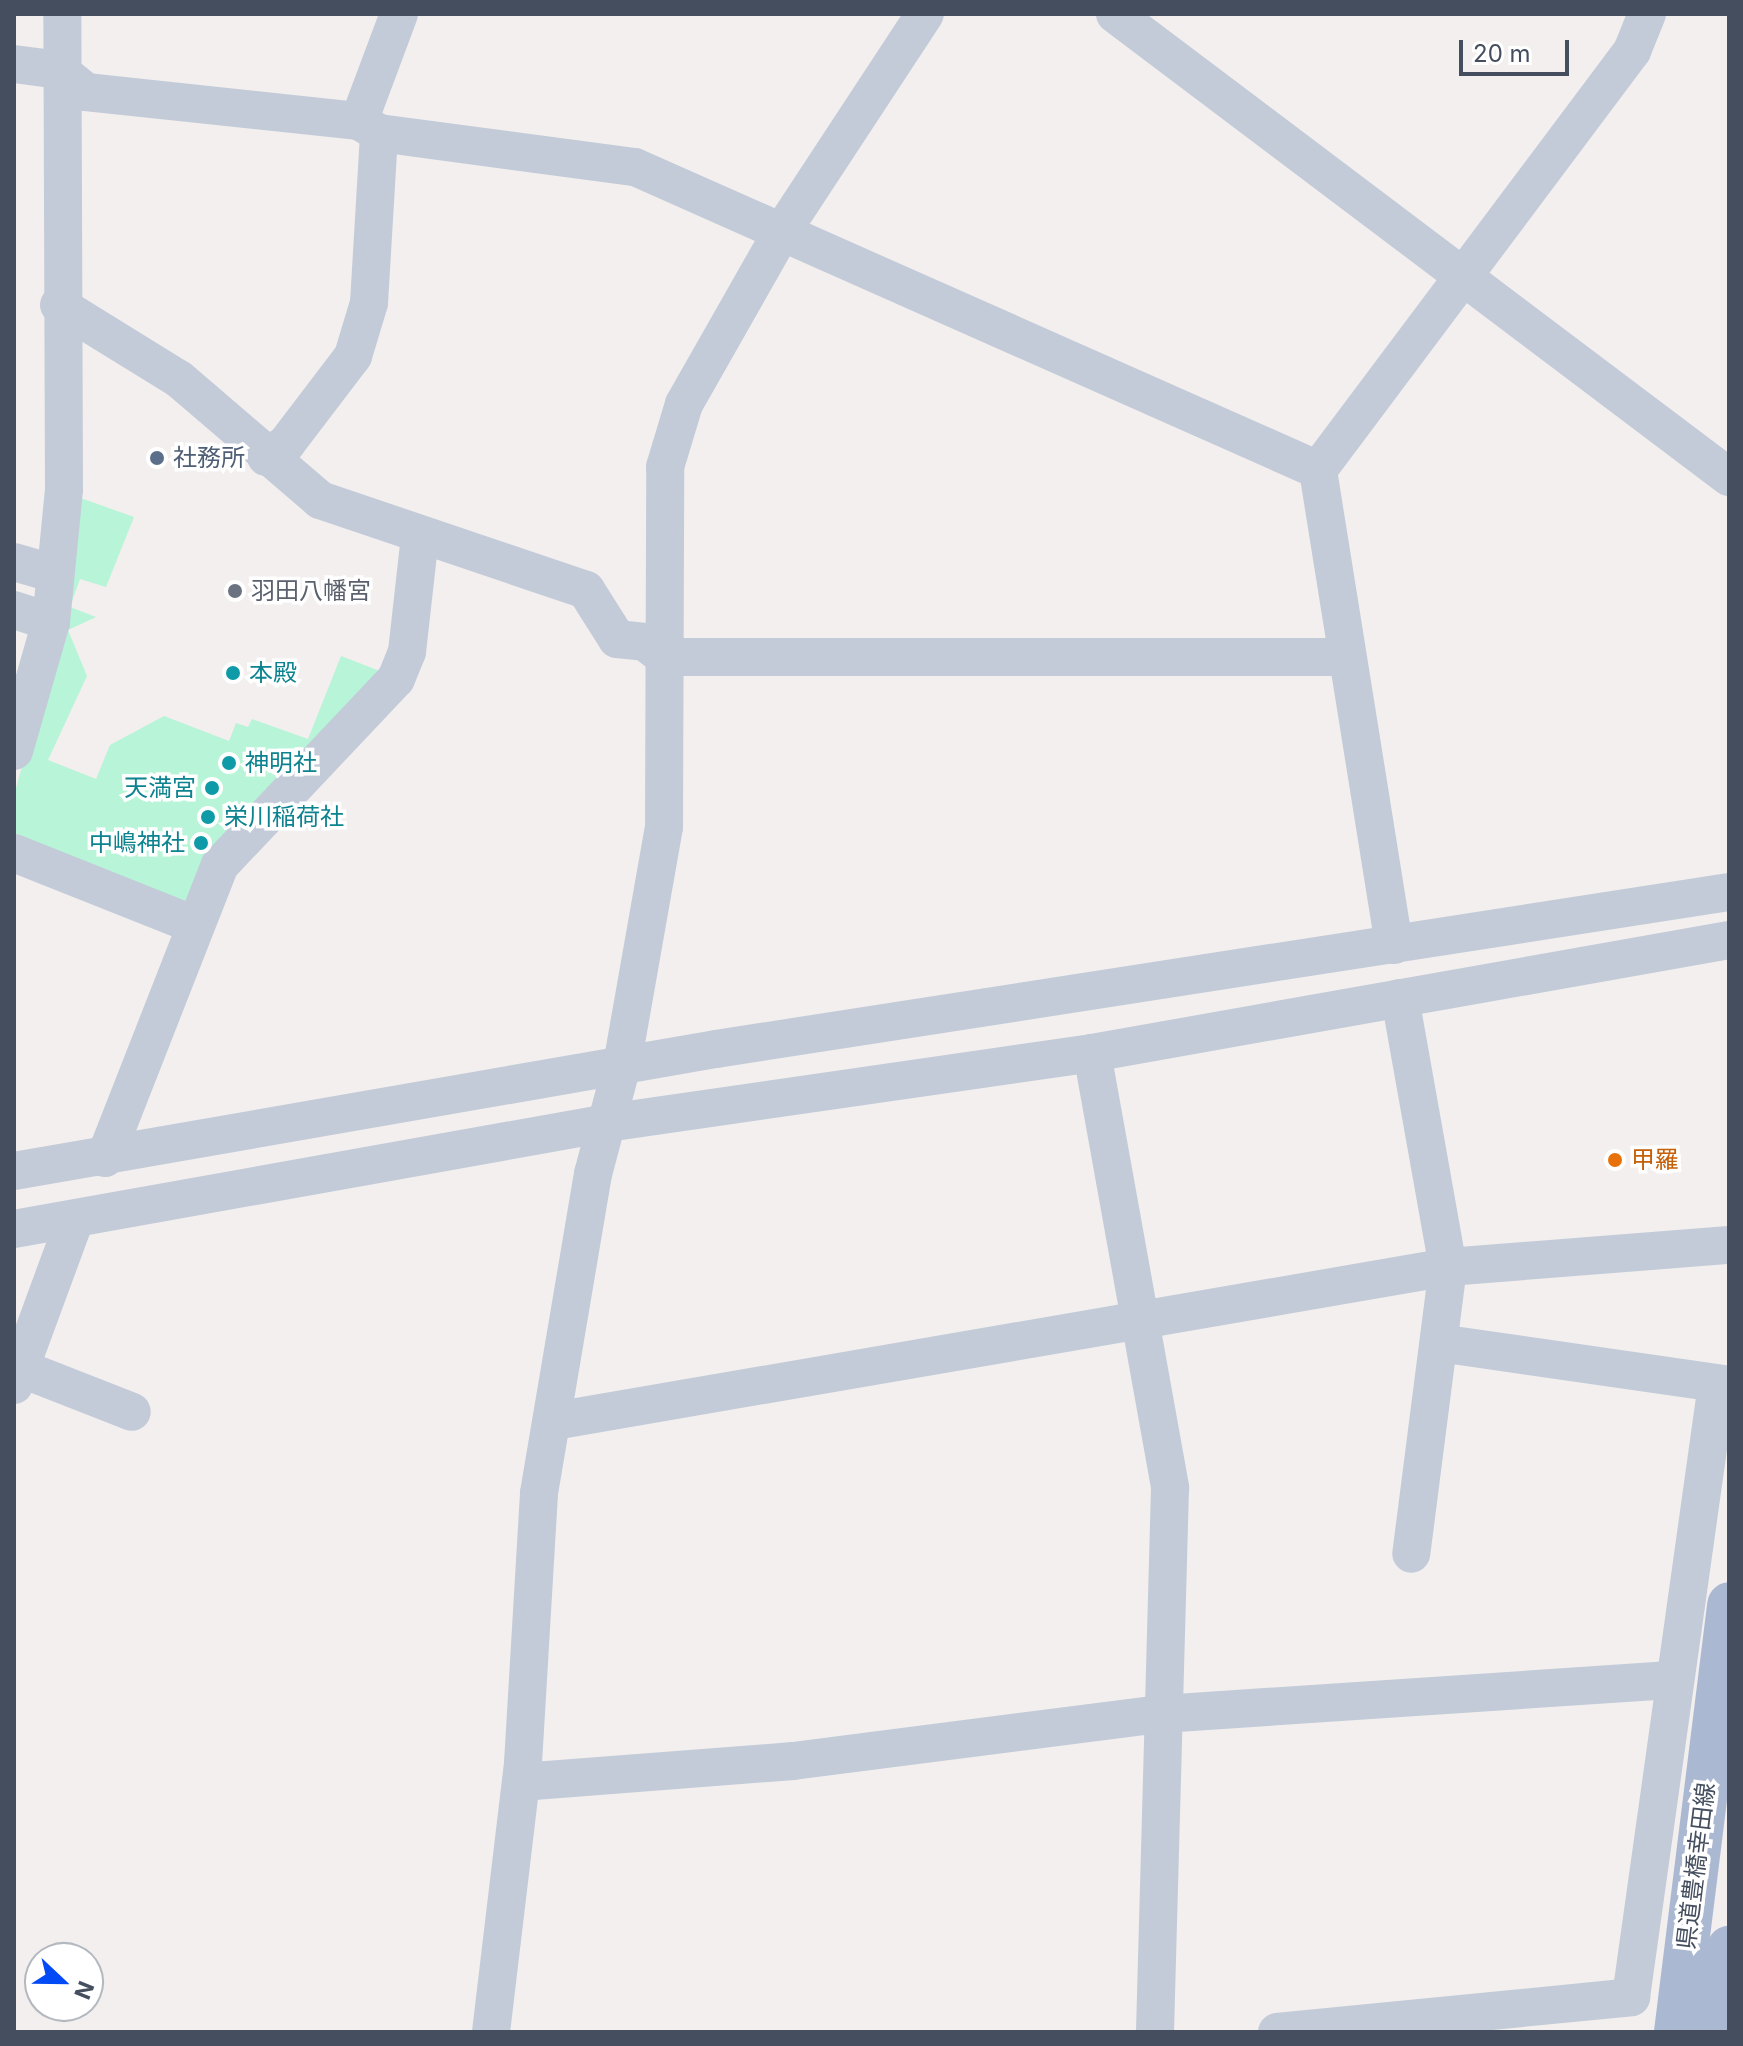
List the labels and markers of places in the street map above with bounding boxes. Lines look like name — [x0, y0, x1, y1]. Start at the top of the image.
place label: 社務所 — [173, 444, 245, 472]
marker: 社務所 — [148, 449, 166, 467]
place label: 羽田八幡宮 — [251, 577, 371, 605]
marker: 羽田八幡宮 — [226, 582, 244, 600]
place label: 本殿 — [249, 659, 297, 687]
marker: 本殿 — [224, 664, 242, 682]
place label: 神明社 — [245, 749, 317, 777]
marker: 神明社 — [220, 754, 238, 772]
place label: 天満宮 — [124, 774, 196, 802]
marker: 天満宮 — [203, 779, 221, 797]
place label: 栄川稲荷社 — [224, 803, 344, 831]
marker: 栄川稲荷社 — [199, 808, 217, 826]
place label: 中嶋神社 — [89, 829, 185, 857]
marker: 中嶋神社 — [192, 834, 210, 852]
place label: 甲羅 — [1631, 1146, 1679, 1174]
marker: 甲羅 — [1606, 1151, 1624, 1169]

